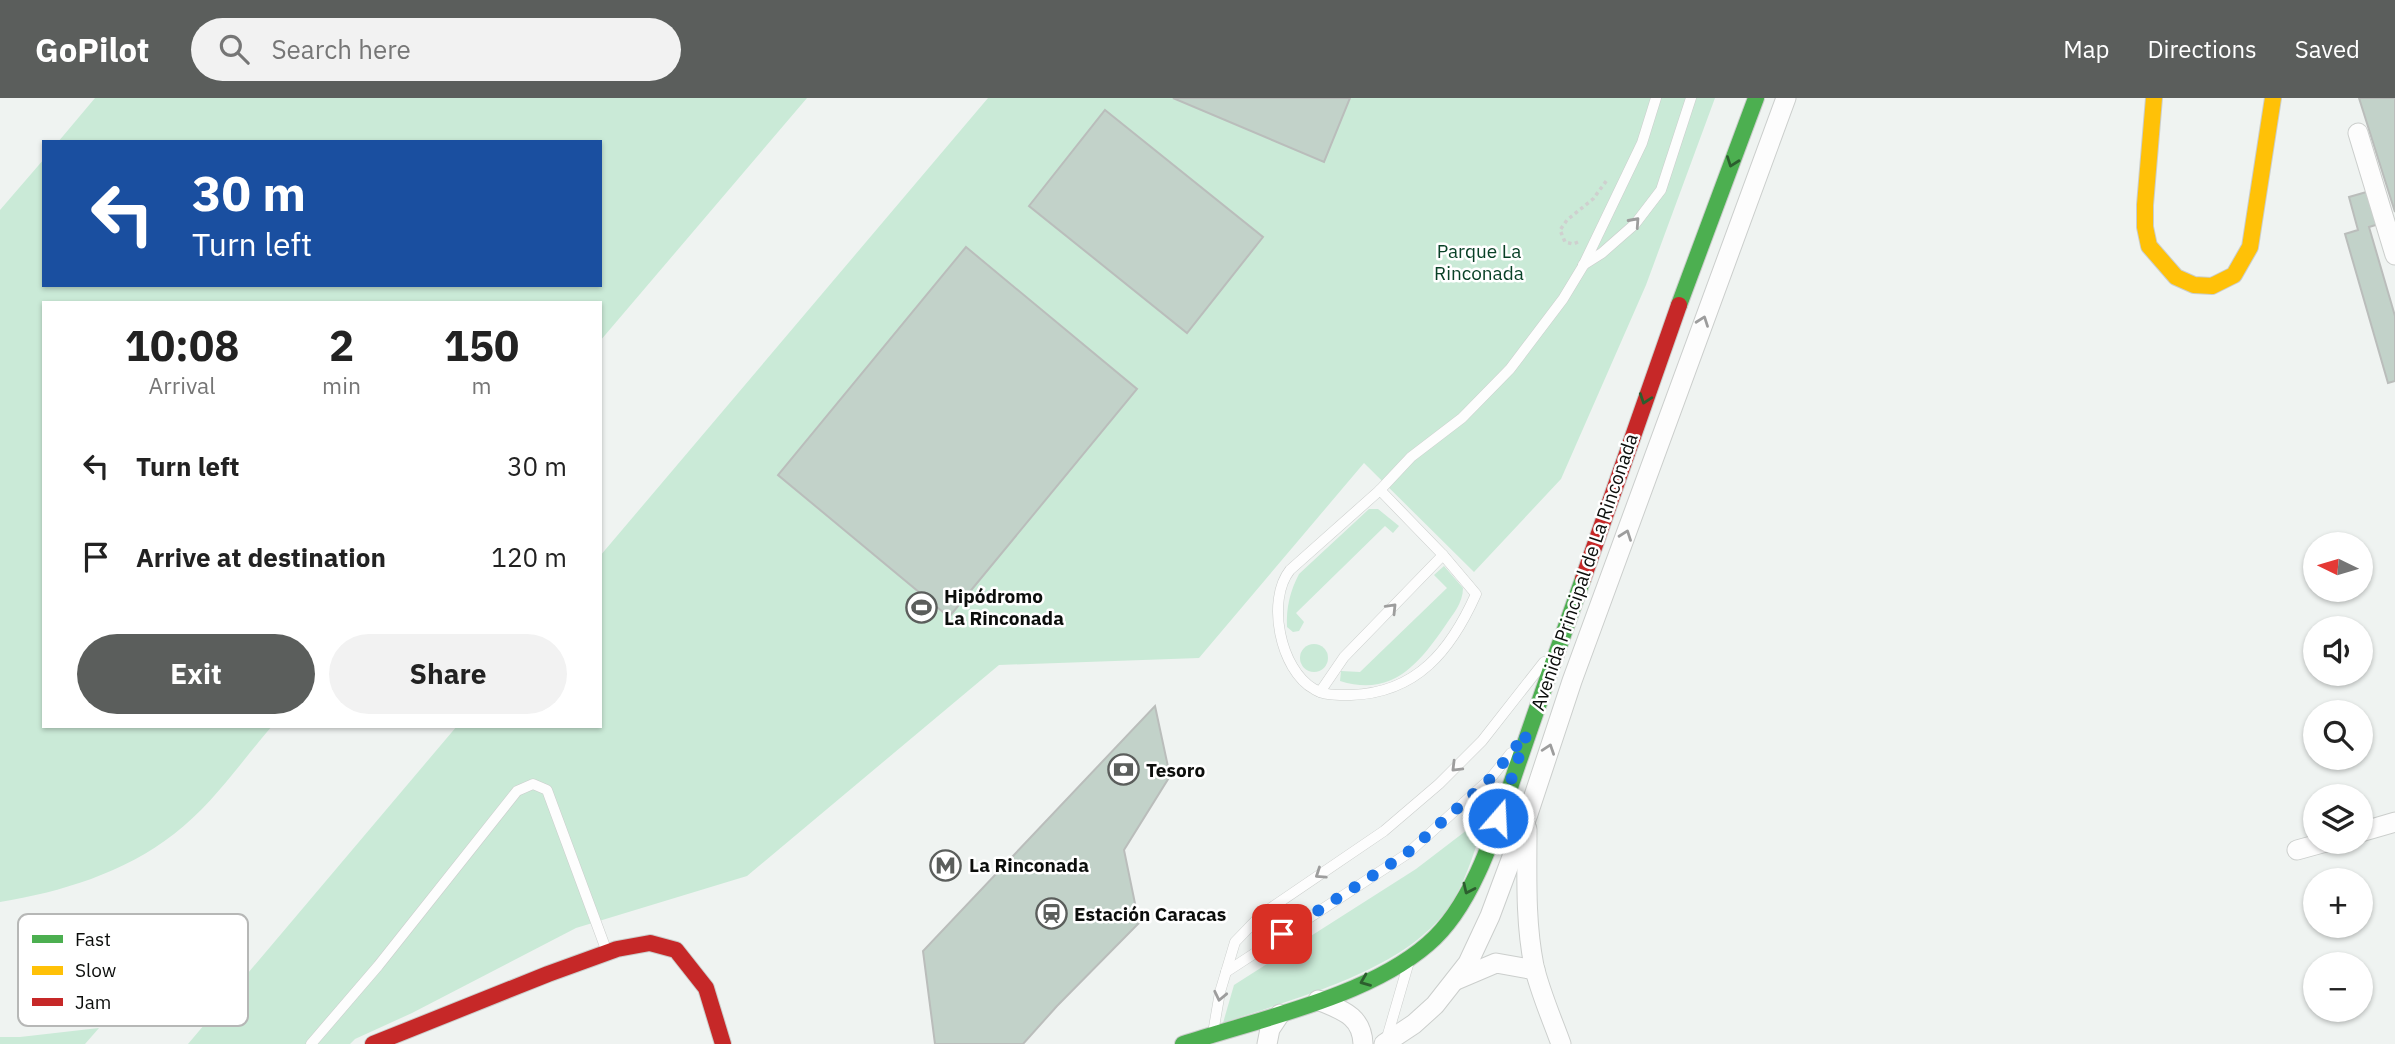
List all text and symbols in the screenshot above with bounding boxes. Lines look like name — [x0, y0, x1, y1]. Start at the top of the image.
search box — [191, 18, 681, 81]
text: GoPilot — [35, 28, 149, 71]
icon: search — [215, 30, 253, 68]
text: Search here — [271, 32, 411, 66]
text: Map — [2063, 33, 2109, 65]
text: Directions — [2147, 33, 2257, 65]
text: Saved — [2295, 33, 2360, 65]
one-way arrow — [1727, 156, 1741, 168]
text: 30 m — [192, 161, 306, 224]
icon: left — [77, 168, 168, 259]
one-way arrow — [1627, 217, 1639, 230]
text: Turn left — [192, 223, 312, 265]
park label: Parque La Rinconada — [1434, 239, 1524, 285]
one-way arrow — [1695, 316, 1709, 328]
text: 10:08 — [125, 318, 239, 373]
text: 2 — [329, 318, 354, 373]
text: 150 — [444, 318, 519, 373]
text: Arrival — [149, 370, 216, 400]
text: min — [322, 370, 361, 400]
text: m — [471, 370, 492, 400]
one-way arrow — [1639, 392, 1653, 404]
street label: Avenida Principal de La Rinconada — [1525, 430, 1643, 714]
icon: left — [77, 447, 115, 485]
text: Turn left — [136, 449, 239, 483]
text: 30 m — [507, 449, 567, 483]
one-way arrow — [1617, 529, 1631, 541]
north arrow — [2303, 532, 2373, 602]
map controls — [2303, 532, 2373, 1022]
icon: arrive — [77, 538, 115, 576]
text: Arrive at destination — [136, 540, 386, 574]
text: 120 m — [491, 540, 567, 574]
place label: Hipódromo La Rinconada — [944, 584, 1064, 630]
sports icon: Hipódromo La Rinconada — [904, 590, 938, 624]
one-way arrow — [1383, 603, 1396, 616]
button: sound — [2303, 616, 2373, 686]
button: Exit — [77, 634, 315, 714]
button: Share — [329, 634, 567, 714]
button: search — [2303, 700, 2373, 770]
one-way arrow — [1541, 744, 1555, 756]
bank icon: Tesoro — [1106, 753, 1140, 787]
place label: Tesoro — [1146, 758, 1205, 782]
one-way arrow — [1451, 759, 1464, 772]
position arrow — [1461, 781, 1535, 855]
button: layers — [2303, 784, 2373, 854]
metro station icon: La Rinconada — [929, 848, 963, 882]
place label: La Rinconada — [969, 853, 1089, 877]
one-way arrow — [1315, 866, 1328, 878]
button: + — [2303, 868, 2373, 938]
one-way arrow — [1462, 881, 1476, 894]
station icon: Estación Caracas — [1034, 897, 1068, 931]
place label: Estación Caracas — [1074, 902, 1226, 926]
pin — [1252, 904, 1312, 964]
legend — [18, 914, 248, 1026]
icon: arrive — [1263, 915, 1301, 953]
text: Fast — [75, 927, 111, 951]
button: − — [2303, 952, 2373, 1022]
text: Slow — [75, 958, 116, 982]
one-way arrow — [1360, 973, 1373, 987]
text: Jam — [75, 990, 111, 1014]
one-way arrow — [1214, 990, 1228, 1002]

